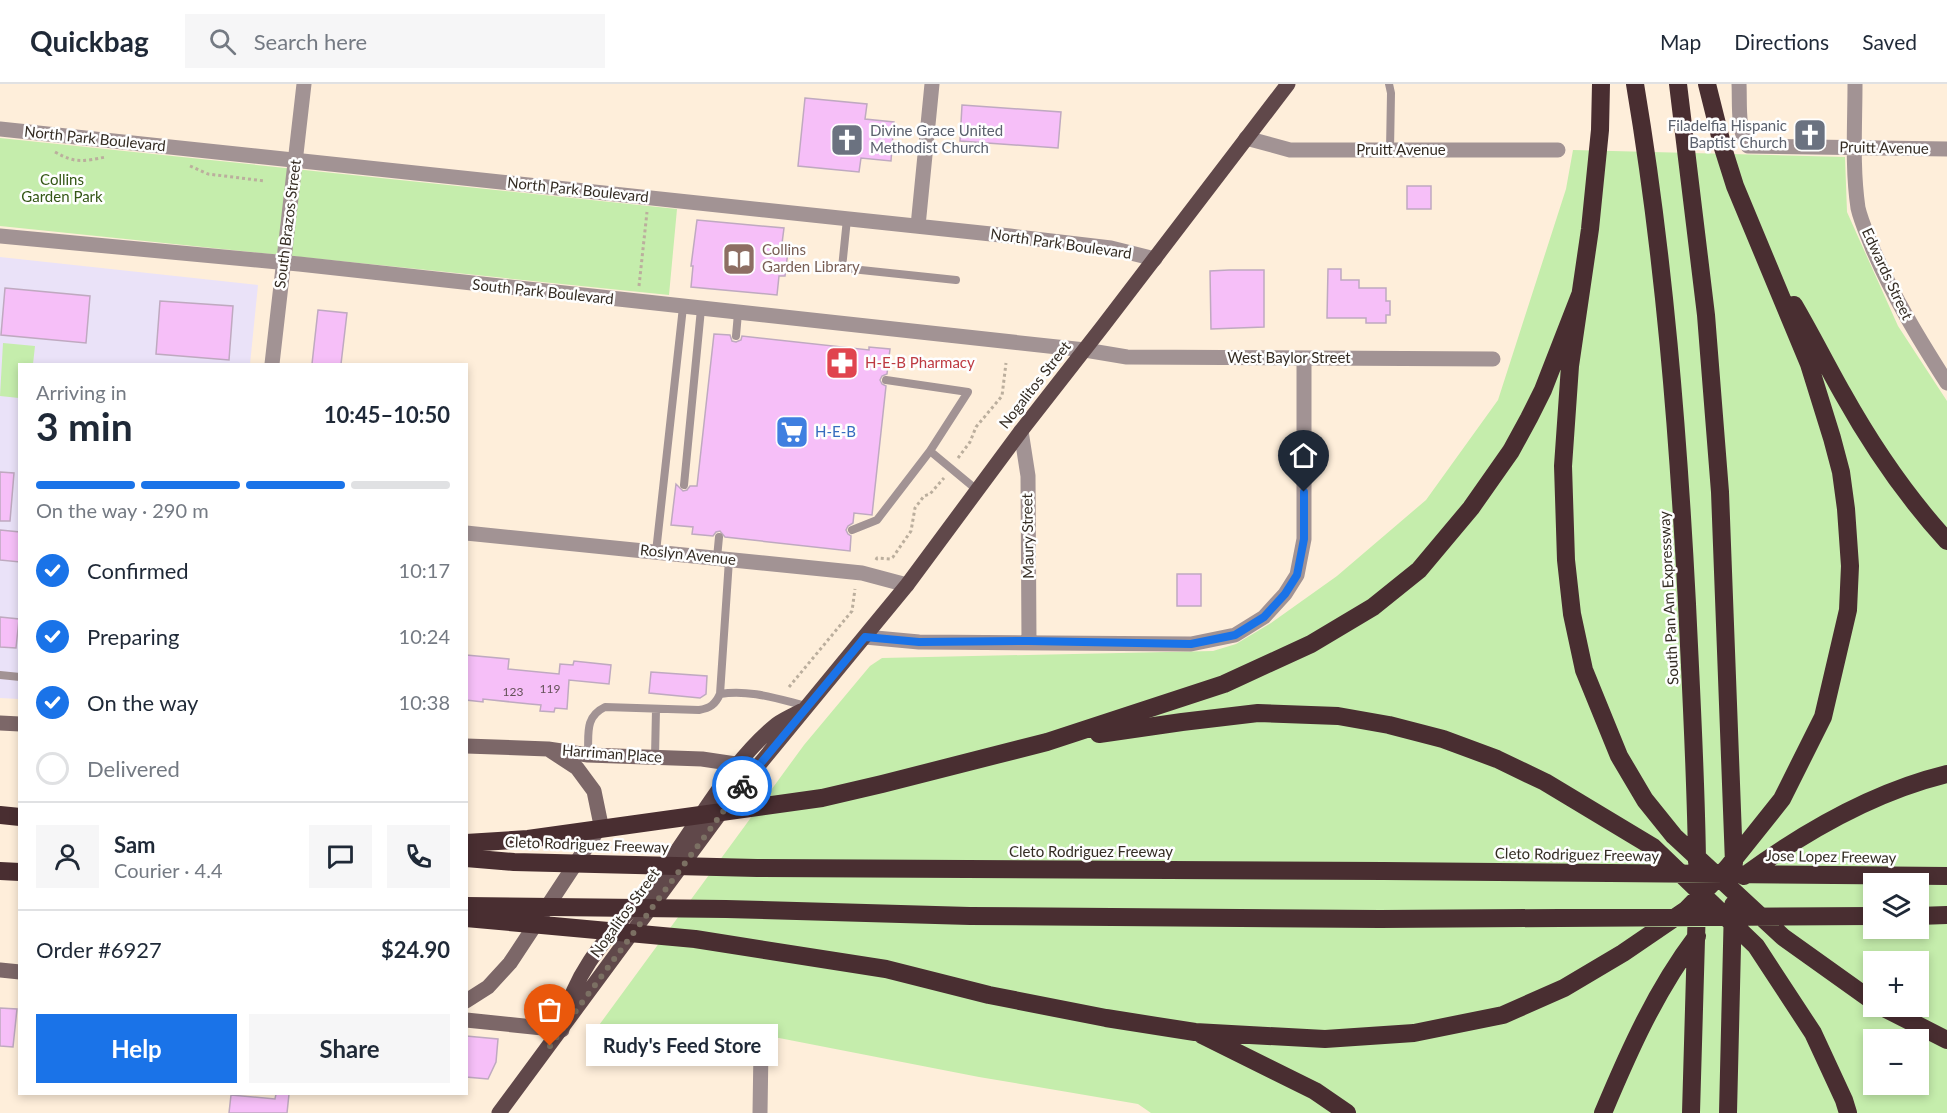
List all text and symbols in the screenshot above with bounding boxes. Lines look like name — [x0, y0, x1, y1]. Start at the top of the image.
search box — [185, 14, 605, 68]
text: Quickbag — [30, 24, 149, 58]
icon: search — [206, 25, 239, 58]
text: Search here — [254, 28, 367, 55]
text: Map — [1660, 29, 1701, 54]
text: Directions — [1734, 29, 1829, 54]
text: Saved — [1862, 29, 1917, 54]
place label: Filadelfia Hispanic Baptist Church — [1668, 116, 1787, 151]
church icon: Filadelfia Hispanic Baptist Church — [1792, 117, 1828, 153]
place label: Divine Grace United Methodist Church — [870, 121, 1003, 156]
street label: North Park Boulevard — [23, 122, 167, 154]
church icon: Divine Grace United Methodist Church — [829, 122, 865, 158]
street label: Pruitt Avenue — [1839, 137, 1929, 157]
street label: Pruitt Avenue — [1356, 140, 1446, 158]
street label: South Brazos Street — [270, 158, 304, 289]
park label: Collins Garden Park — [21, 170, 103, 205]
street label: North Park Boulevard — [506, 173, 650, 205]
street label: North Park Boulevard — [989, 224, 1133, 262]
street label: Edwards Street — [1859, 225, 1917, 323]
place label: Collins Garden Library — [762, 240, 860, 275]
library icon: Collins Garden Library — [721, 241, 757, 277]
street label: South Park Boulevard — [472, 275, 615, 307]
street label: Nogalitos Street — [995, 337, 1074, 432]
pharmacy icon: H-E-B Pharmacy — [824, 345, 860, 381]
street label: West Baylor Street — [1227, 348, 1351, 366]
place label: H-E-B Pharmacy — [865, 353, 975, 371]
text: Arriving in — [36, 380, 127, 404]
text: 10:45–10:50 — [324, 401, 450, 428]
text: 3 min — [36, 403, 133, 449]
supermarket icon: H-E-B — [774, 414, 810, 450]
place label: H-E-B — [815, 422, 856, 440]
pin — [1278, 430, 1329, 492]
icon: home — [1287, 439, 1320, 472]
street label: Maury Street — [1017, 492, 1037, 579]
text: On the way · 290 m — [36, 498, 209, 522]
street label: South Pan Am Expressway — [1654, 510, 1682, 685]
street label: Roslyn Avenue — [639, 540, 737, 568]
icon: check — [36, 554, 69, 587]
text: Confirmed — [87, 557, 189, 584]
text: 10:17 — [399, 558, 450, 582]
icon: check — [36, 620, 69, 653]
text: Preparing — [87, 623, 179, 650]
text: 10:24 — [399, 624, 450, 648]
house number: 119 — [540, 681, 560, 696]
house number: 123 — [503, 684, 523, 699]
icon: check — [36, 686, 69, 719]
text: On the way — [87, 689, 198, 716]
text: 10:38 — [399, 690, 450, 714]
street label: Harriman Place — [562, 741, 663, 765]
text: Delivered — [87, 755, 180, 782]
courier — [712, 756, 772, 816]
icon: bike — [726, 770, 759, 803]
button: person — [36, 825, 99, 888]
button: chat — [309, 825, 372, 888]
button: phone — [387, 825, 450, 888]
text: Sam — [114, 831, 156, 858]
street label: Cleto Rodriguez Freeway — [505, 832, 670, 856]
street label: Cleto Rodriguez Freeway — [1009, 842, 1173, 860]
street label: Cleto Rodriguez Freeway — [1495, 844, 1659, 864]
street label: Jose Lopez Freeway — [1765, 846, 1897, 866]
text: Courier · 4.4 — [114, 858, 223, 882]
street label: Nogalitos Street — [586, 864, 663, 960]
map controls — [1863, 873, 1929, 1095]
button: layers — [1863, 873, 1929, 939]
text: Order #6927 — [36, 936, 162, 963]
text: $24.90 — [381, 936, 450, 963]
button: + — [1863, 951, 1929, 1017]
pin — [524, 984, 575, 1046]
icon: bag — [533, 993, 566, 1026]
button: Help — [36, 1014, 237, 1083]
button: Share — [249, 1014, 450, 1083]
callout: Rudy's Feed Store — [586, 1025, 778, 1067]
button: − — [1863, 1029, 1929, 1095]
text: Rudy's Feed Store — [603, 1033, 761, 1057]

